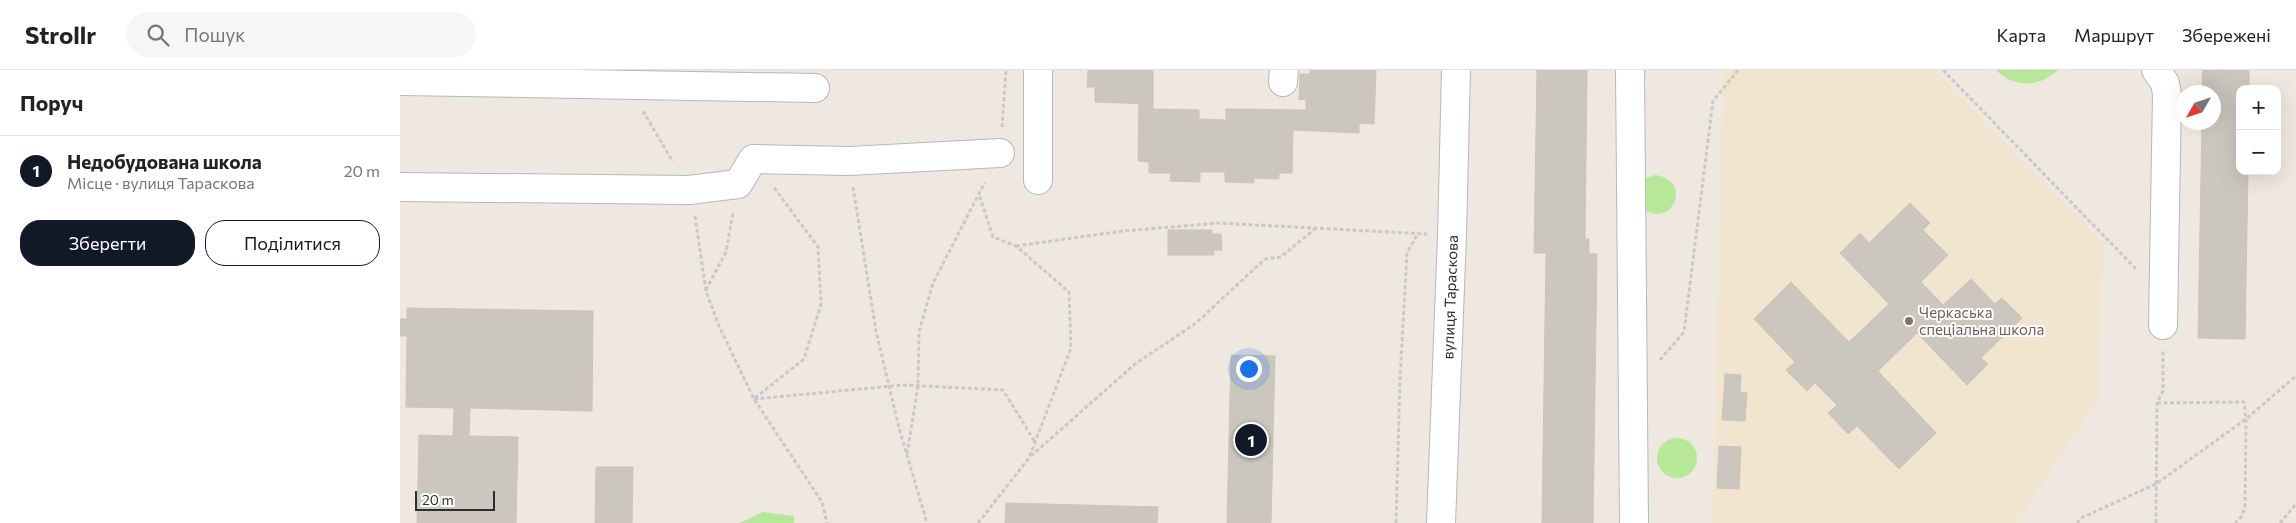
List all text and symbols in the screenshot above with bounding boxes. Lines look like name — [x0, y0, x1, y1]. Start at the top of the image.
search box — [126, 12, 476, 57]
text: Strollr — [25, 20, 96, 49]
icon: search — [144, 21, 172, 49]
text: Пошук — [184, 23, 246, 46]
text: Карта — [1996, 24, 2046, 46]
text: Маршрут — [2074, 24, 2154, 46]
text: Збережені — [2182, 24, 2271, 46]
north arrow — [2176, 85, 2221, 130]
map controls — [2236, 85, 2281, 175]
button: + — [2236, 85, 2281, 130]
text: Поруч — [20, 90, 83, 115]
button: − — [2236, 130, 2281, 175]
text: Недобудована школа — [67, 150, 262, 173]
text: 1 — [32, 161, 40, 180]
text: 20 m — [344, 161, 380, 180]
text: Місце · вулиця Тараскова — [67, 173, 255, 192]
button: Зберегти — [20, 220, 195, 266]
button: Поділитися — [205, 220, 380, 266]
street label: вулиця Тараскова — [1438, 235, 1461, 360]
place label: Черкаська спеціальна школа — [1919, 303, 2044, 338]
marker: Черкаська спеціальна школа — [1903, 315, 1915, 327]
your location — [1236, 356, 1262, 382]
pin: 1 — [1235, 421, 1267, 459]
scale bar — [415, 488, 495, 511]
text: 20 m — [422, 491, 454, 508]

